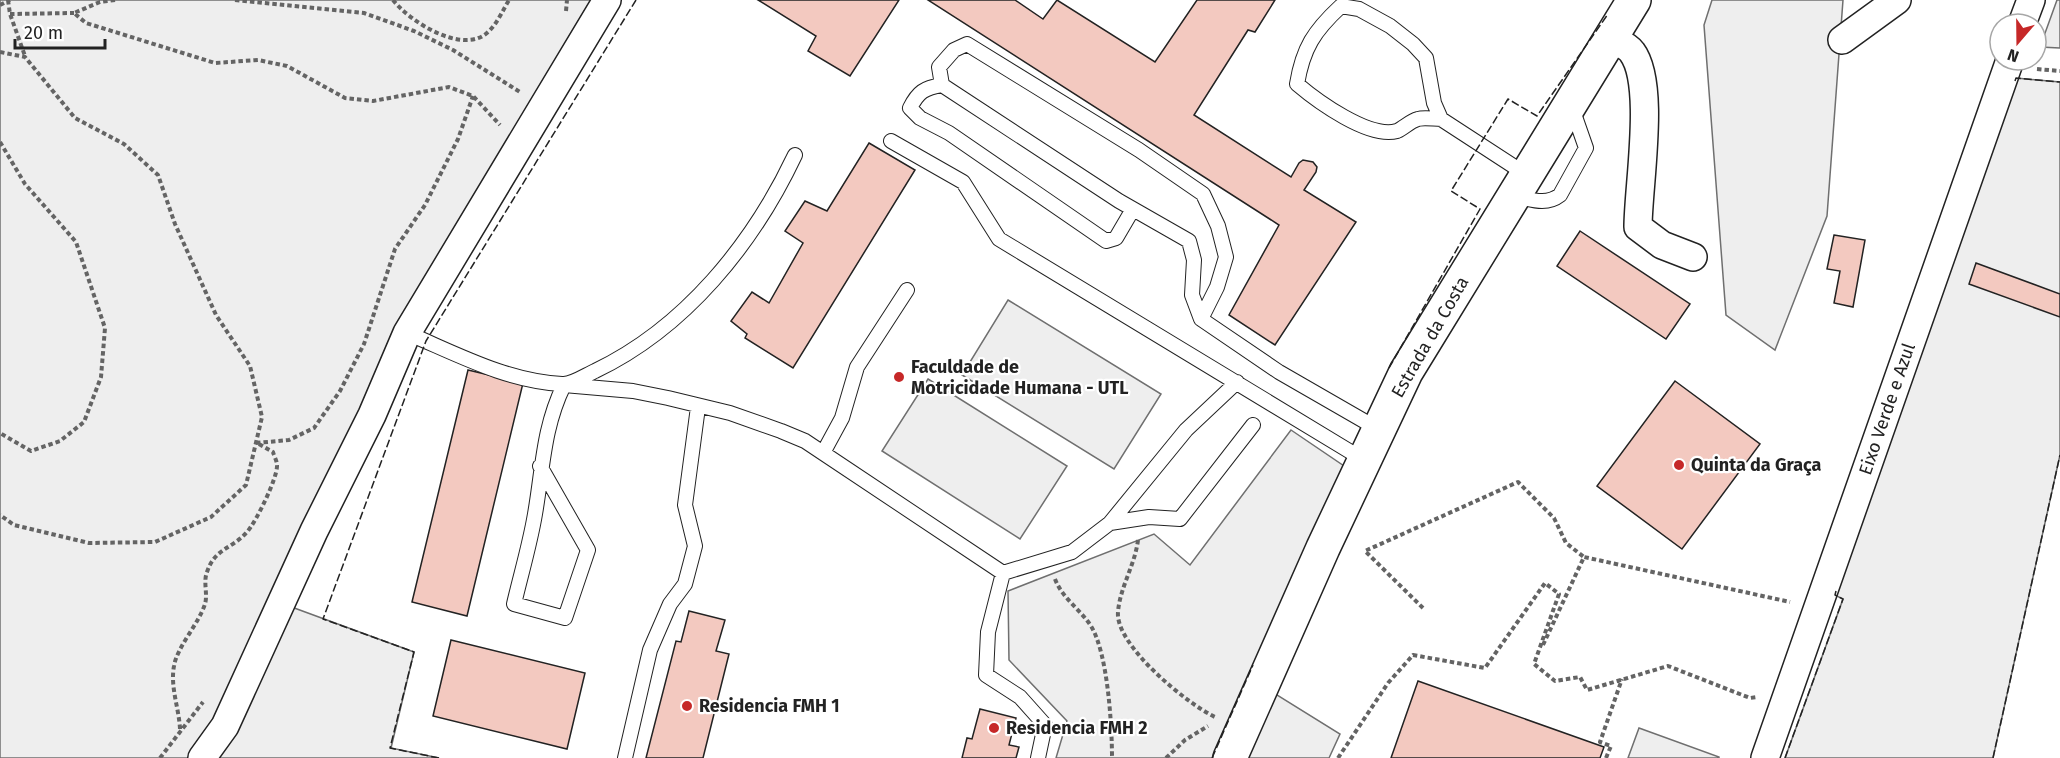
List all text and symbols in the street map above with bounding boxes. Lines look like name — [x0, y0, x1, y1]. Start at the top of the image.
scale bar — [15, 12, 105, 50]
north arrow — [1988, 12, 2048, 72]
text: 20 m — [24, 22, 63, 44]
text: N — [2005, 45, 2021, 66]
street label: Estrada da Costa — [1386, 273, 1474, 401]
street label: Eixo Verde e Azul — [1854, 340, 1920, 478]
place label: Faculdade de Motricidade Humana - UTL — [911, 356, 1128, 399]
marker: Faculdade de Motricidade Humana - UTL — [892, 370, 906, 384]
place label: Quinta da Graça — [1691, 454, 1821, 476]
marker: Quinta da Graça — [1672, 458, 1686, 472]
place label: Residencia FMH 1 — [699, 695, 840, 717]
marker: Residencia FMH 1 — [680, 699, 694, 713]
place label: Residencia FMH 2 — [1006, 717, 1148, 739]
marker: Residencia FMH 2 — [987, 721, 1001, 735]

